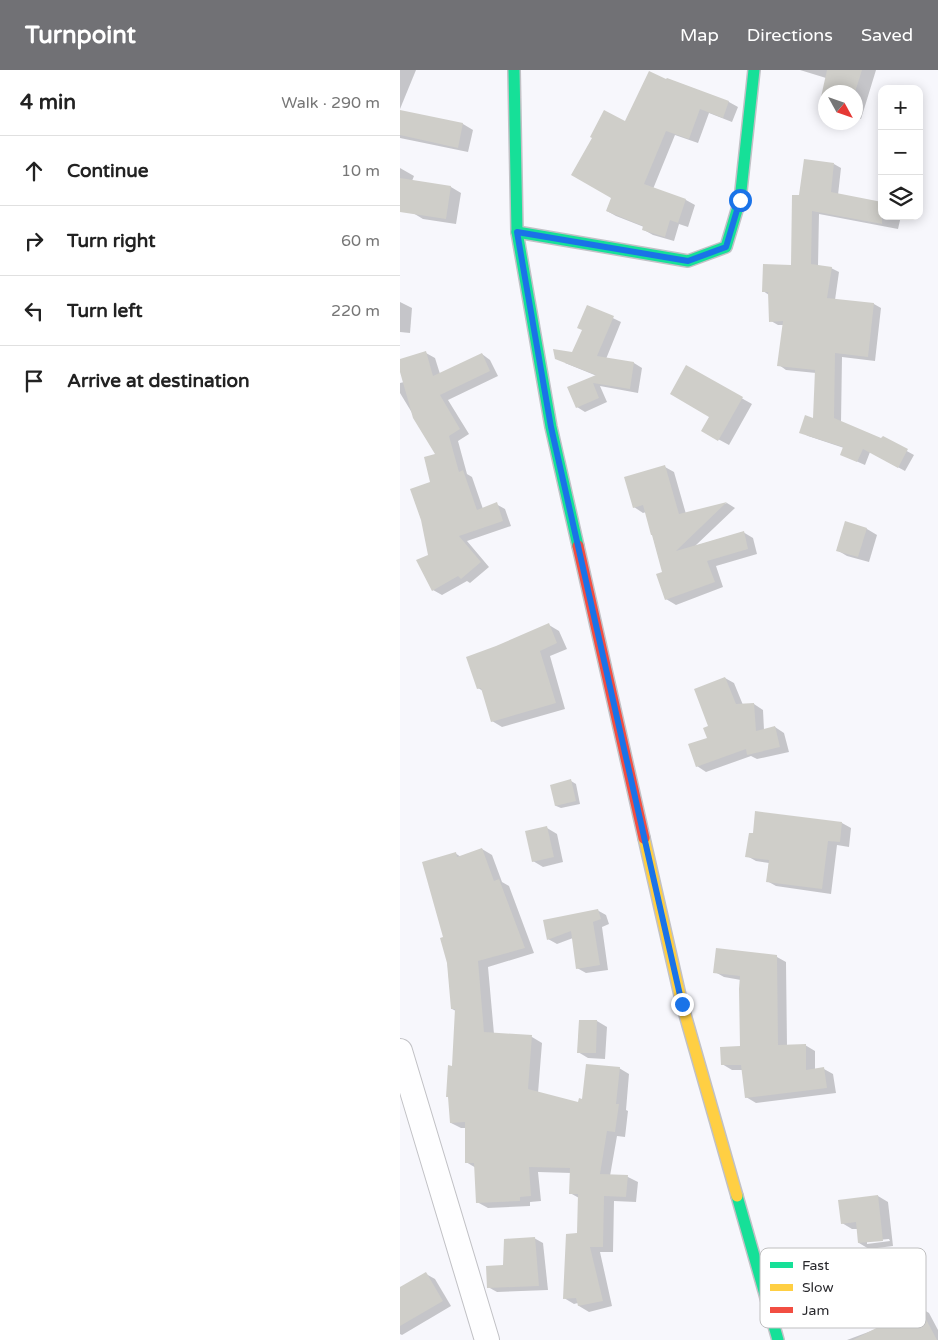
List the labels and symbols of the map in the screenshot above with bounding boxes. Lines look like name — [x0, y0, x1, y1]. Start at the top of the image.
north arrow — [818, 85, 863, 130]
route start — [729, 189, 752, 212]
route end — [671, 993, 694, 1016]
legend — [760, 1248, 926, 1328]
text: Fast — [802, 1257, 830, 1274]
text: Slow — [802, 1279, 834, 1296]
text: Jam — [802, 1302, 829, 1319]

